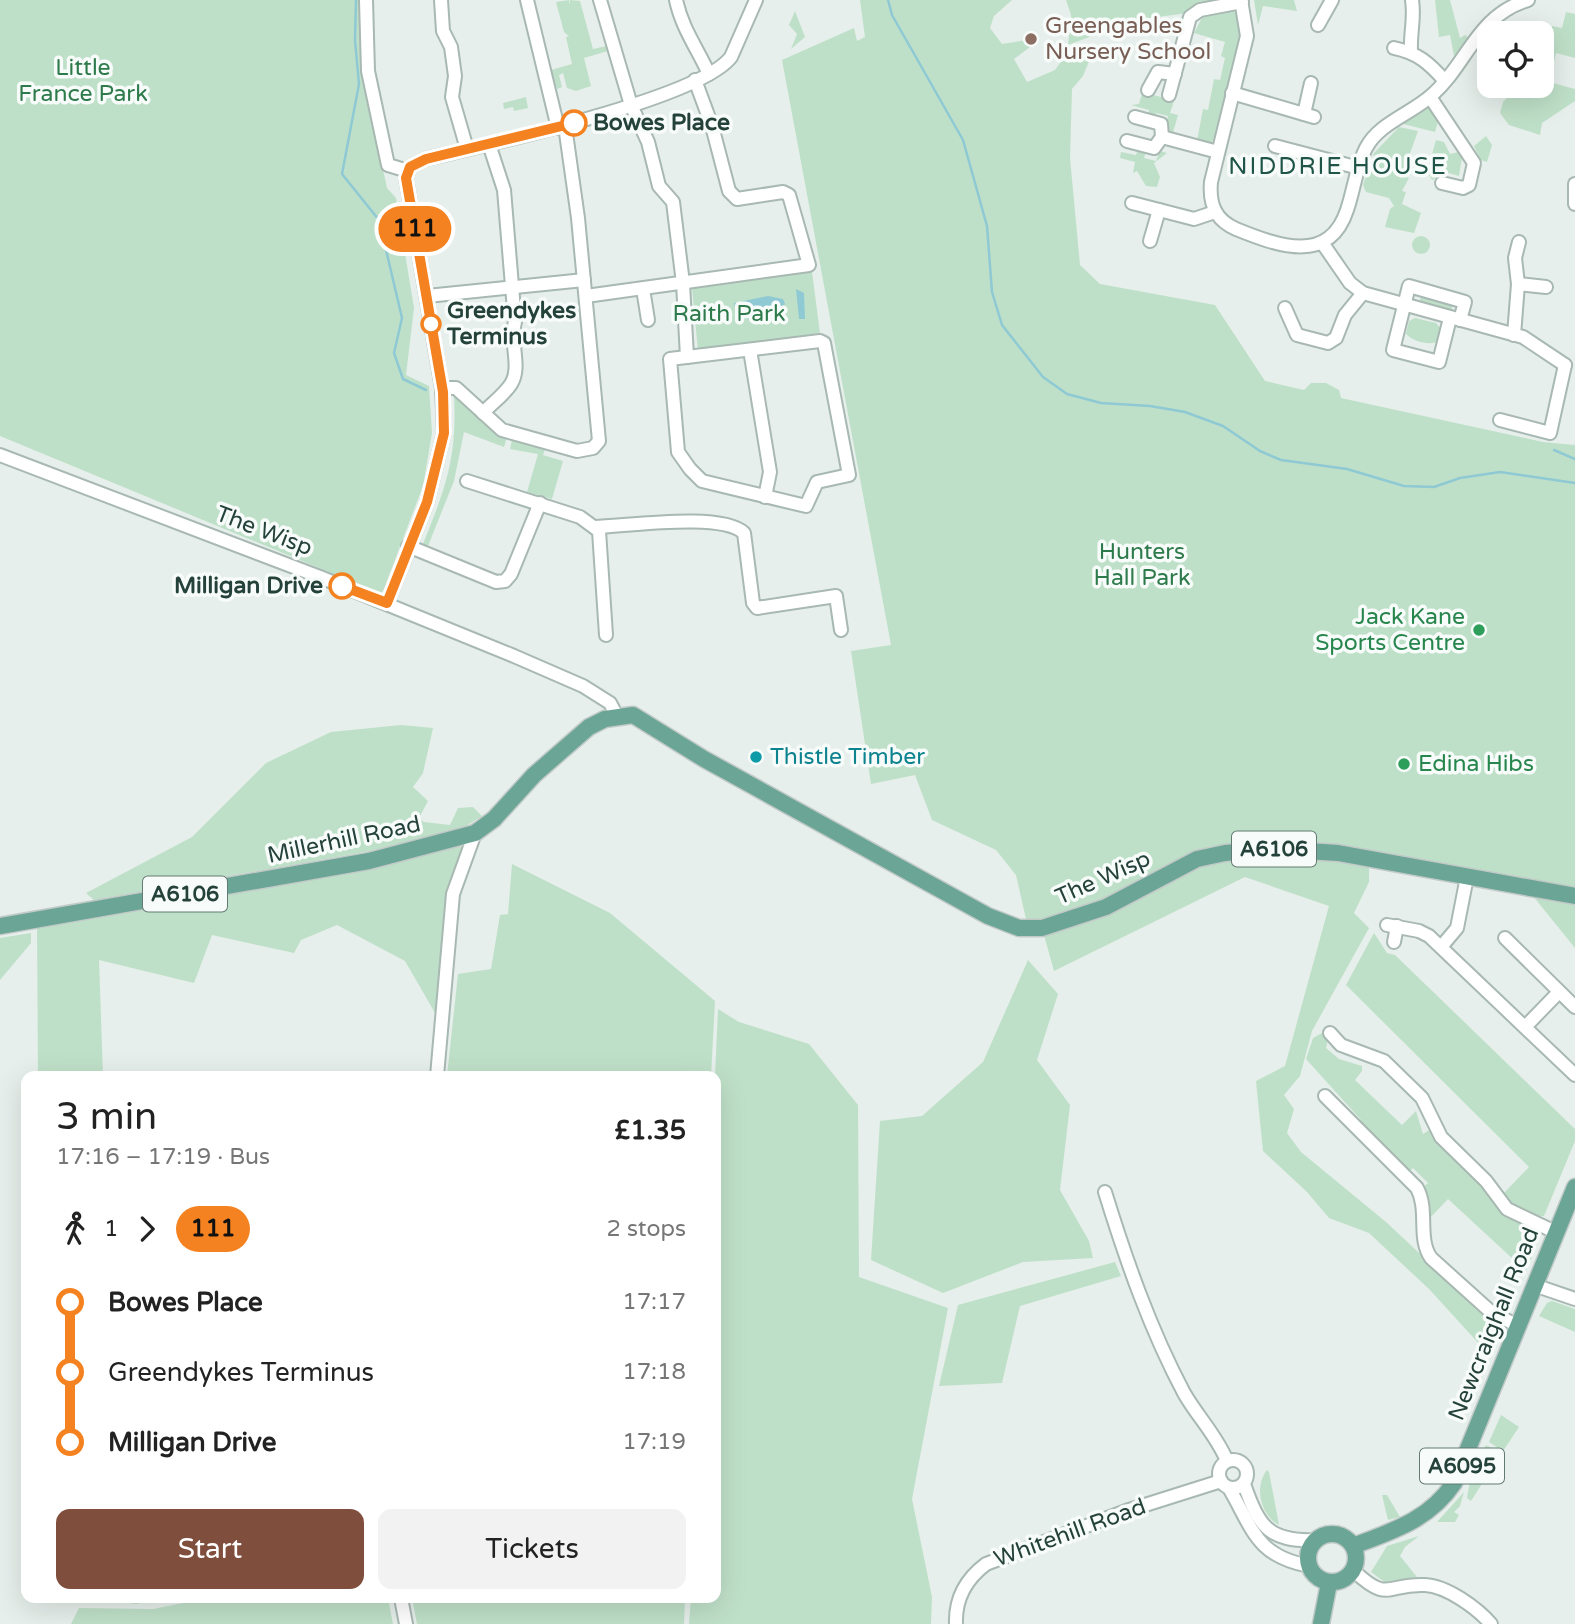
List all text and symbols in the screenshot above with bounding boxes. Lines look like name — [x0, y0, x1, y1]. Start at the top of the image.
place label: Greengables Nursery School — [1045, 12, 1211, 66]
map controls — [1477, 21, 1554, 98]
button: locate — [1477, 21, 1554, 98]
marker: Greengables Nursery School — [1023, 31, 1039, 47]
park label: Little France Park — [18, 54, 148, 108]
place label: Bowes Place — [593, 109, 730, 137]
marker: Bowes Place — [561, 110, 587, 136]
district label: NIDDRIE HOUSE — [1228, 152, 1448, 181]
line badge: 111 — [375, 206, 455, 252]
text: 111 — [392, 214, 438, 243]
place label: Greendykes Terminus — [446, 297, 576, 351]
park label: Raith Park — [673, 300, 785, 328]
marker: Greendykes Terminus — [421, 314, 441, 334]
street label: The Wisp — [212, 500, 316, 562]
park label: Hunters Hall Park — [1094, 538, 1190, 592]
place label: Milligan Drive — [174, 572, 323, 600]
marker: Milligan Drive — [329, 573, 355, 599]
place label: Jack Kane Sports Centre — [1315, 603, 1465, 657]
marker: Jack Kane Sports Centre — [1471, 622, 1487, 638]
place label: Thistle Timber — [770, 743, 925, 771]
marker: Thistle Timber — [748, 749, 764, 765]
place label: Edina Hibs — [1418, 750, 1534, 778]
marker: Edina Hibs — [1396, 756, 1412, 772]
street label: Millerhill Road — [265, 810, 423, 870]
road number: A6106 — [1232, 832, 1316, 866]
street label: The Wisp — [1051, 845, 1155, 911]
road number: A6106 — [143, 876, 227, 912]
text: 3 min — [56, 1094, 157, 1140]
text: £1.35 — [615, 1115, 686, 1146]
text: 17:16 – 17:19 · Bus — [56, 1143, 270, 1171]
icon: walk — [56, 1210, 94, 1248]
icon: forward — [128, 1210, 166, 1248]
text: 111 — [190, 1214, 236, 1243]
text: 1 — [104, 1215, 118, 1243]
text: 2 stops — [606, 1215, 686, 1243]
street label: Newcraighall Road — [1443, 1223, 1545, 1425]
text: Bowes Place — [108, 1287, 263, 1318]
text: 17:17 — [622, 1288, 686, 1316]
text: Greendykes Terminus — [108, 1357, 374, 1388]
text: 17:18 — [622, 1358, 686, 1386]
text: Milligan Drive — [108, 1427, 276, 1458]
text: 17:19 — [622, 1428, 686, 1456]
road number: A6095 — [1420, 1448, 1504, 1484]
street label: Whitehill Road — [990, 1493, 1150, 1573]
button: Start — [56, 1509, 364, 1589]
button: Tickets — [378, 1509, 686, 1589]

